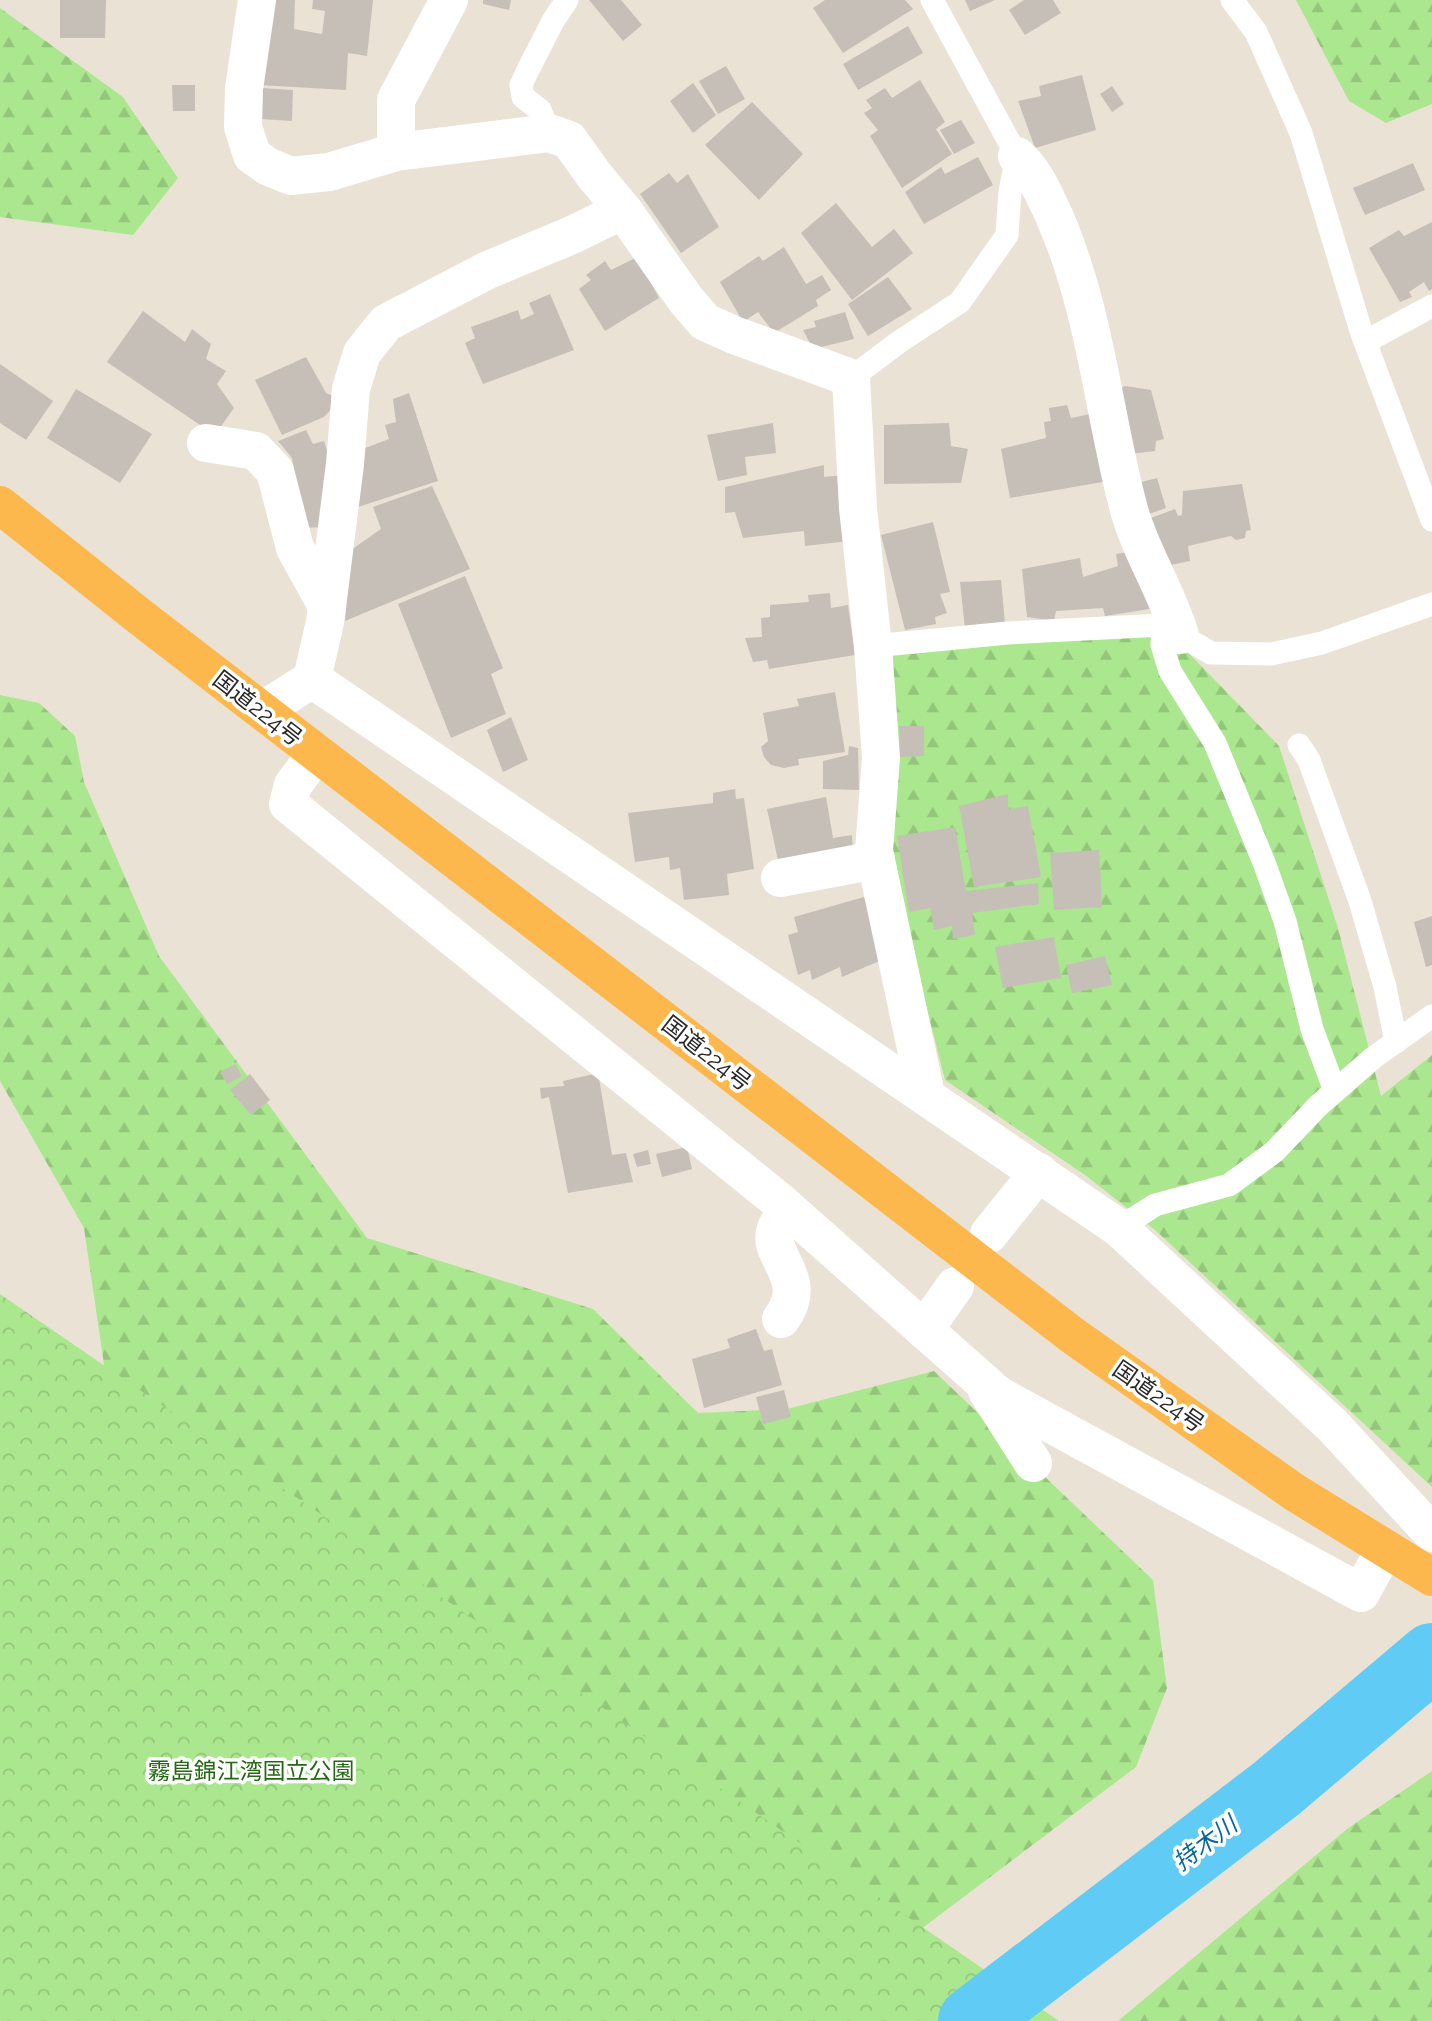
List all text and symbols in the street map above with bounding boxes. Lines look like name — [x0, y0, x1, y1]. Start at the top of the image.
street label: 国道224号 — [208, 665, 308, 751]
street label: 国道224号 — [657, 1010, 757, 1096]
street label: 国道224号 — [1108, 1355, 1210, 1437]
park label: 霧島錦江湾国立公園 — [148, 1757, 355, 1784]
water label: 持木川 — [1168, 1808, 1245, 1876]

